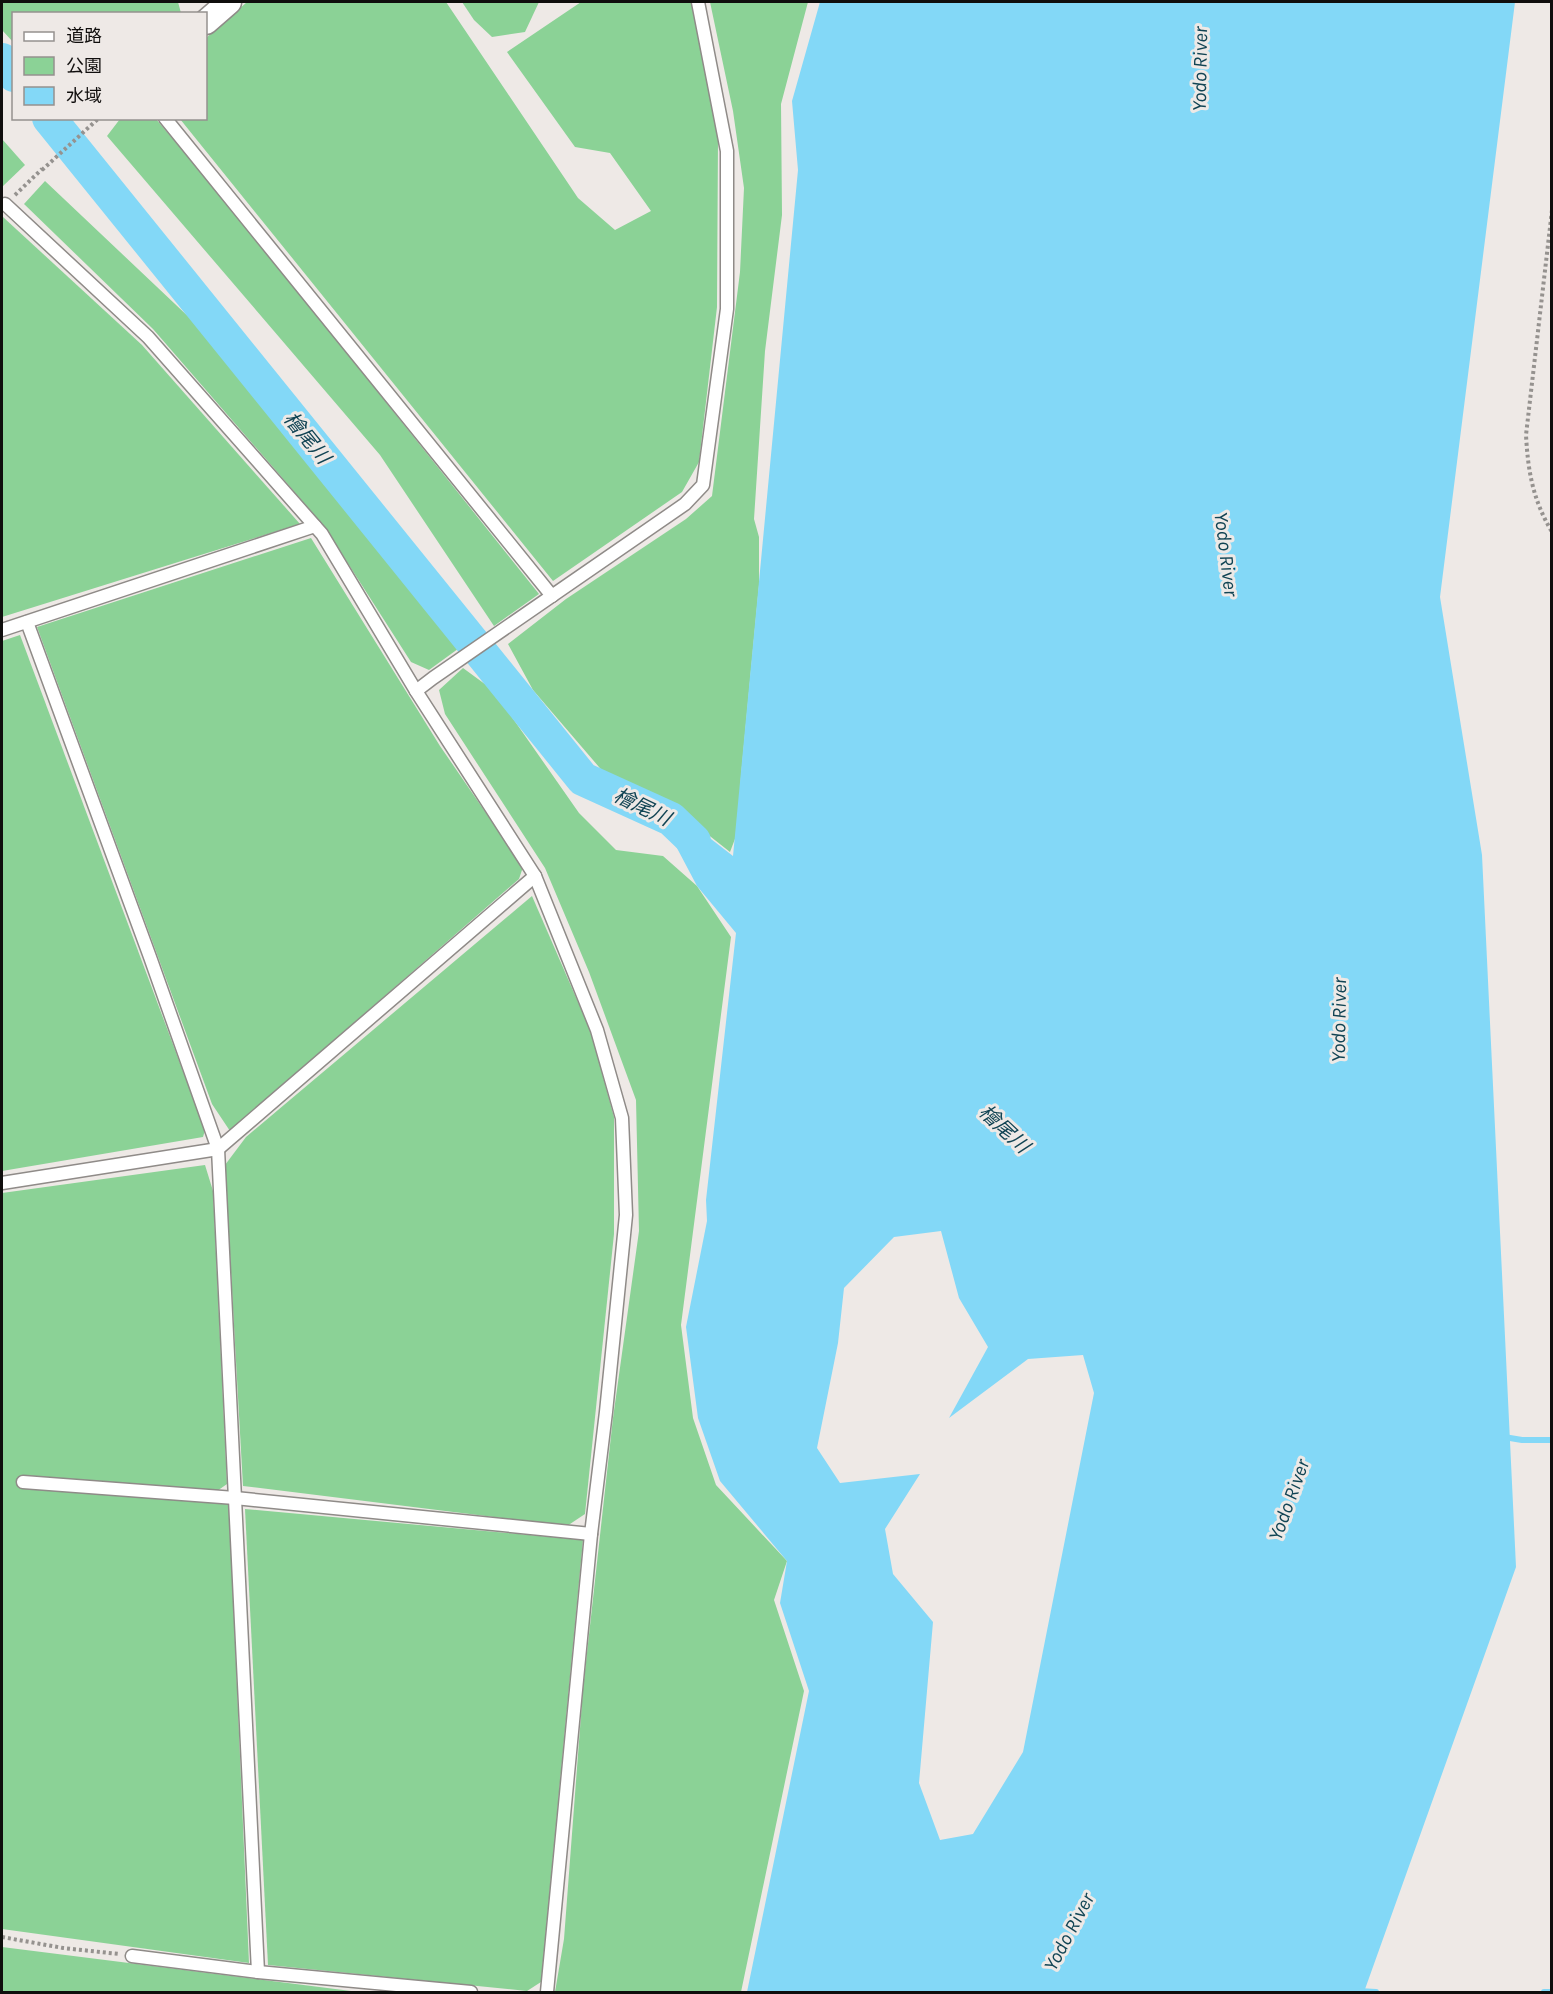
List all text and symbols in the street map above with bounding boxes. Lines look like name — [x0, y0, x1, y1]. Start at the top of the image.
legend — [12, 12, 207, 120]
text: 道路 — [66, 25, 102, 47]
water label: Yodo River — [1188, 25, 1212, 112]
text: 公園 — [66, 55, 102, 77]
text: 水域 — [66, 85, 102, 107]
water label: 檜尾川 — [279, 407, 336, 470]
water label: Yodo River — [1209, 510, 1243, 599]
water label: 檜尾川 — [610, 784, 676, 831]
water label: Yodo River — [1327, 976, 1351, 1063]
water label: 檜尾川 — [974, 1100, 1035, 1159]
water label: Yodo River — [1264, 1455, 1315, 1544]
water label: Yodo River — [1039, 1888, 1100, 1975]

